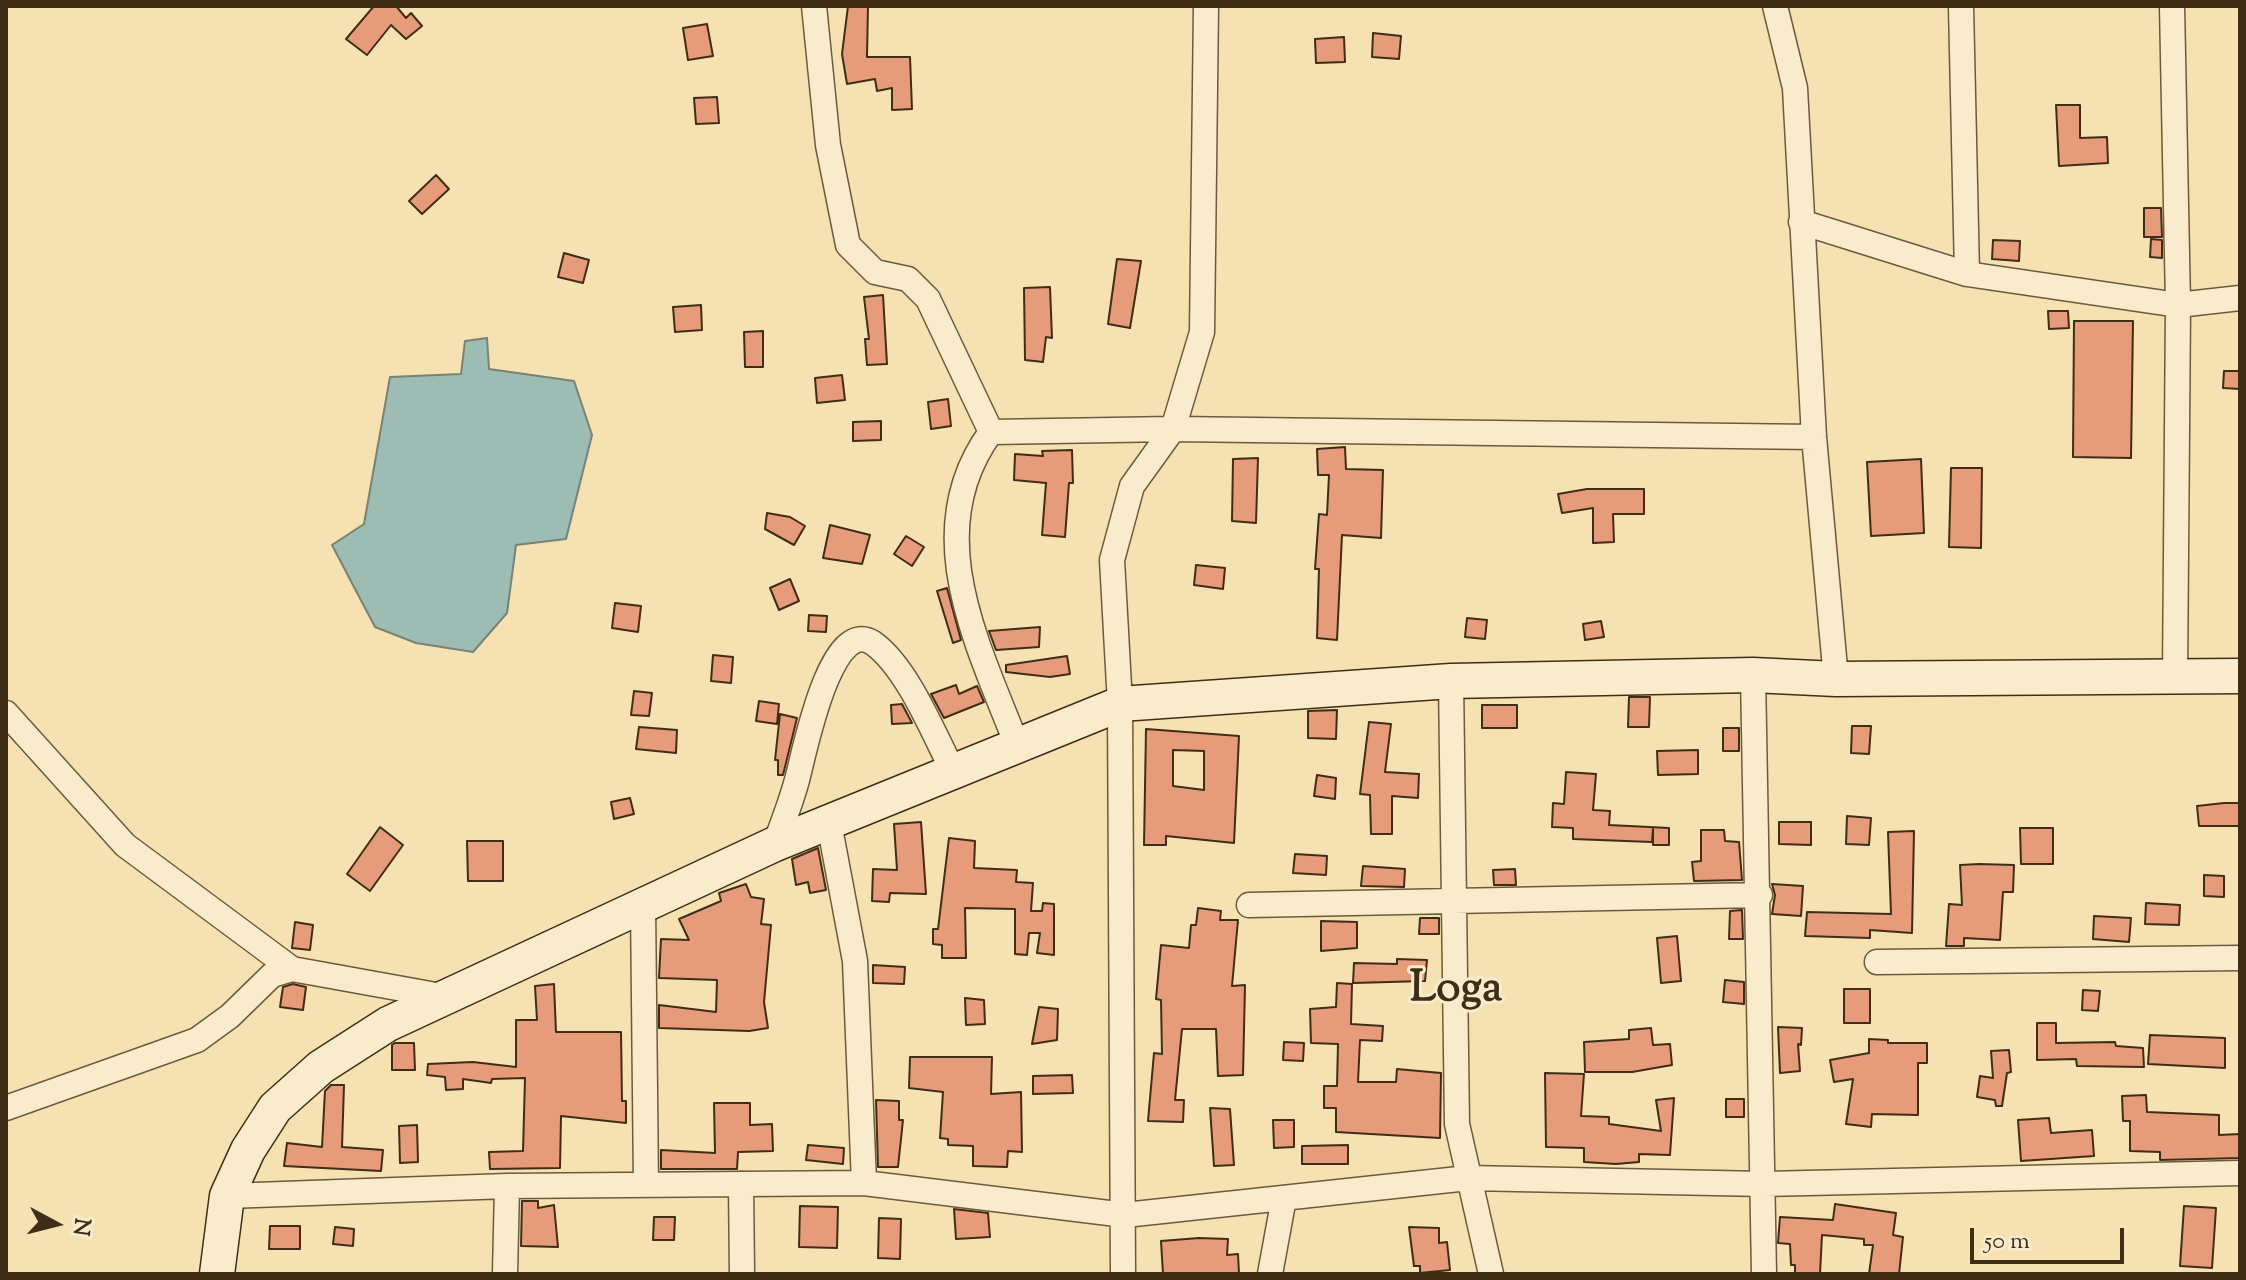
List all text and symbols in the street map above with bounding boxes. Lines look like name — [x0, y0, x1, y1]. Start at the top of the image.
district label: Loga — [1410, 967, 1502, 1019]
north arrow — [16, 1184, 96, 1264]
scale bar — [1974, 1212, 2128, 1262]
text: N — [63, 1216, 97, 1238]
text: 50 m — [1984, 1225, 2030, 1259]

